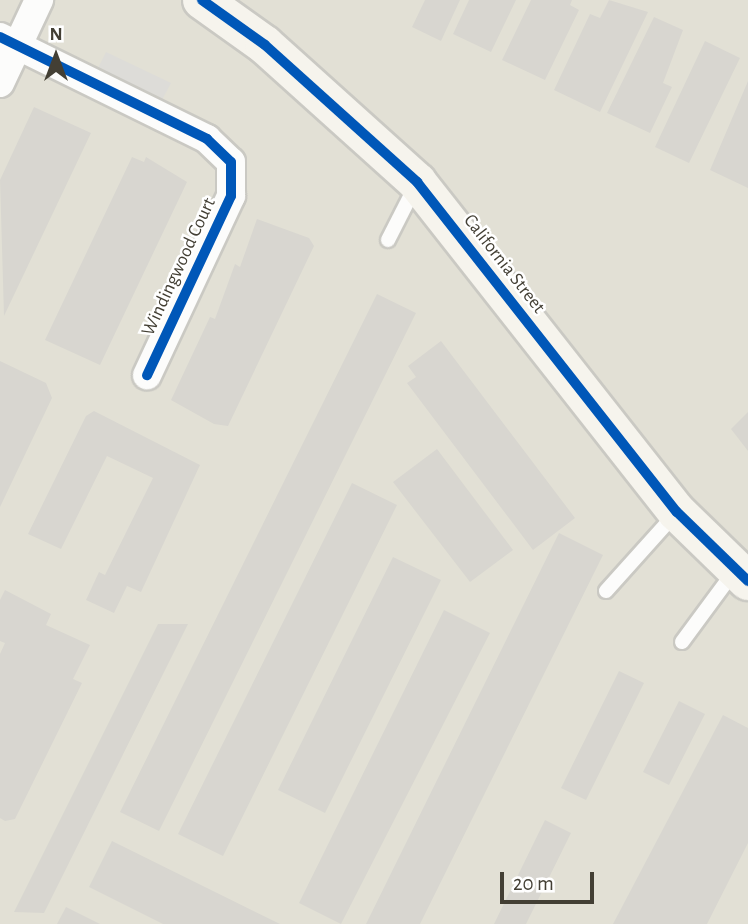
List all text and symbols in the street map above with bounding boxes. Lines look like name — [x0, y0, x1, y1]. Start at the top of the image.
north arrow — [21, 21, 91, 91]
text: N — [49, 25, 63, 44]
street label: Windingwood Court — [137, 194, 221, 340]
street label: California Street — [458, 210, 550, 318]
scale bar — [503, 858, 598, 902]
text: 20 m — [513, 873, 554, 894]

